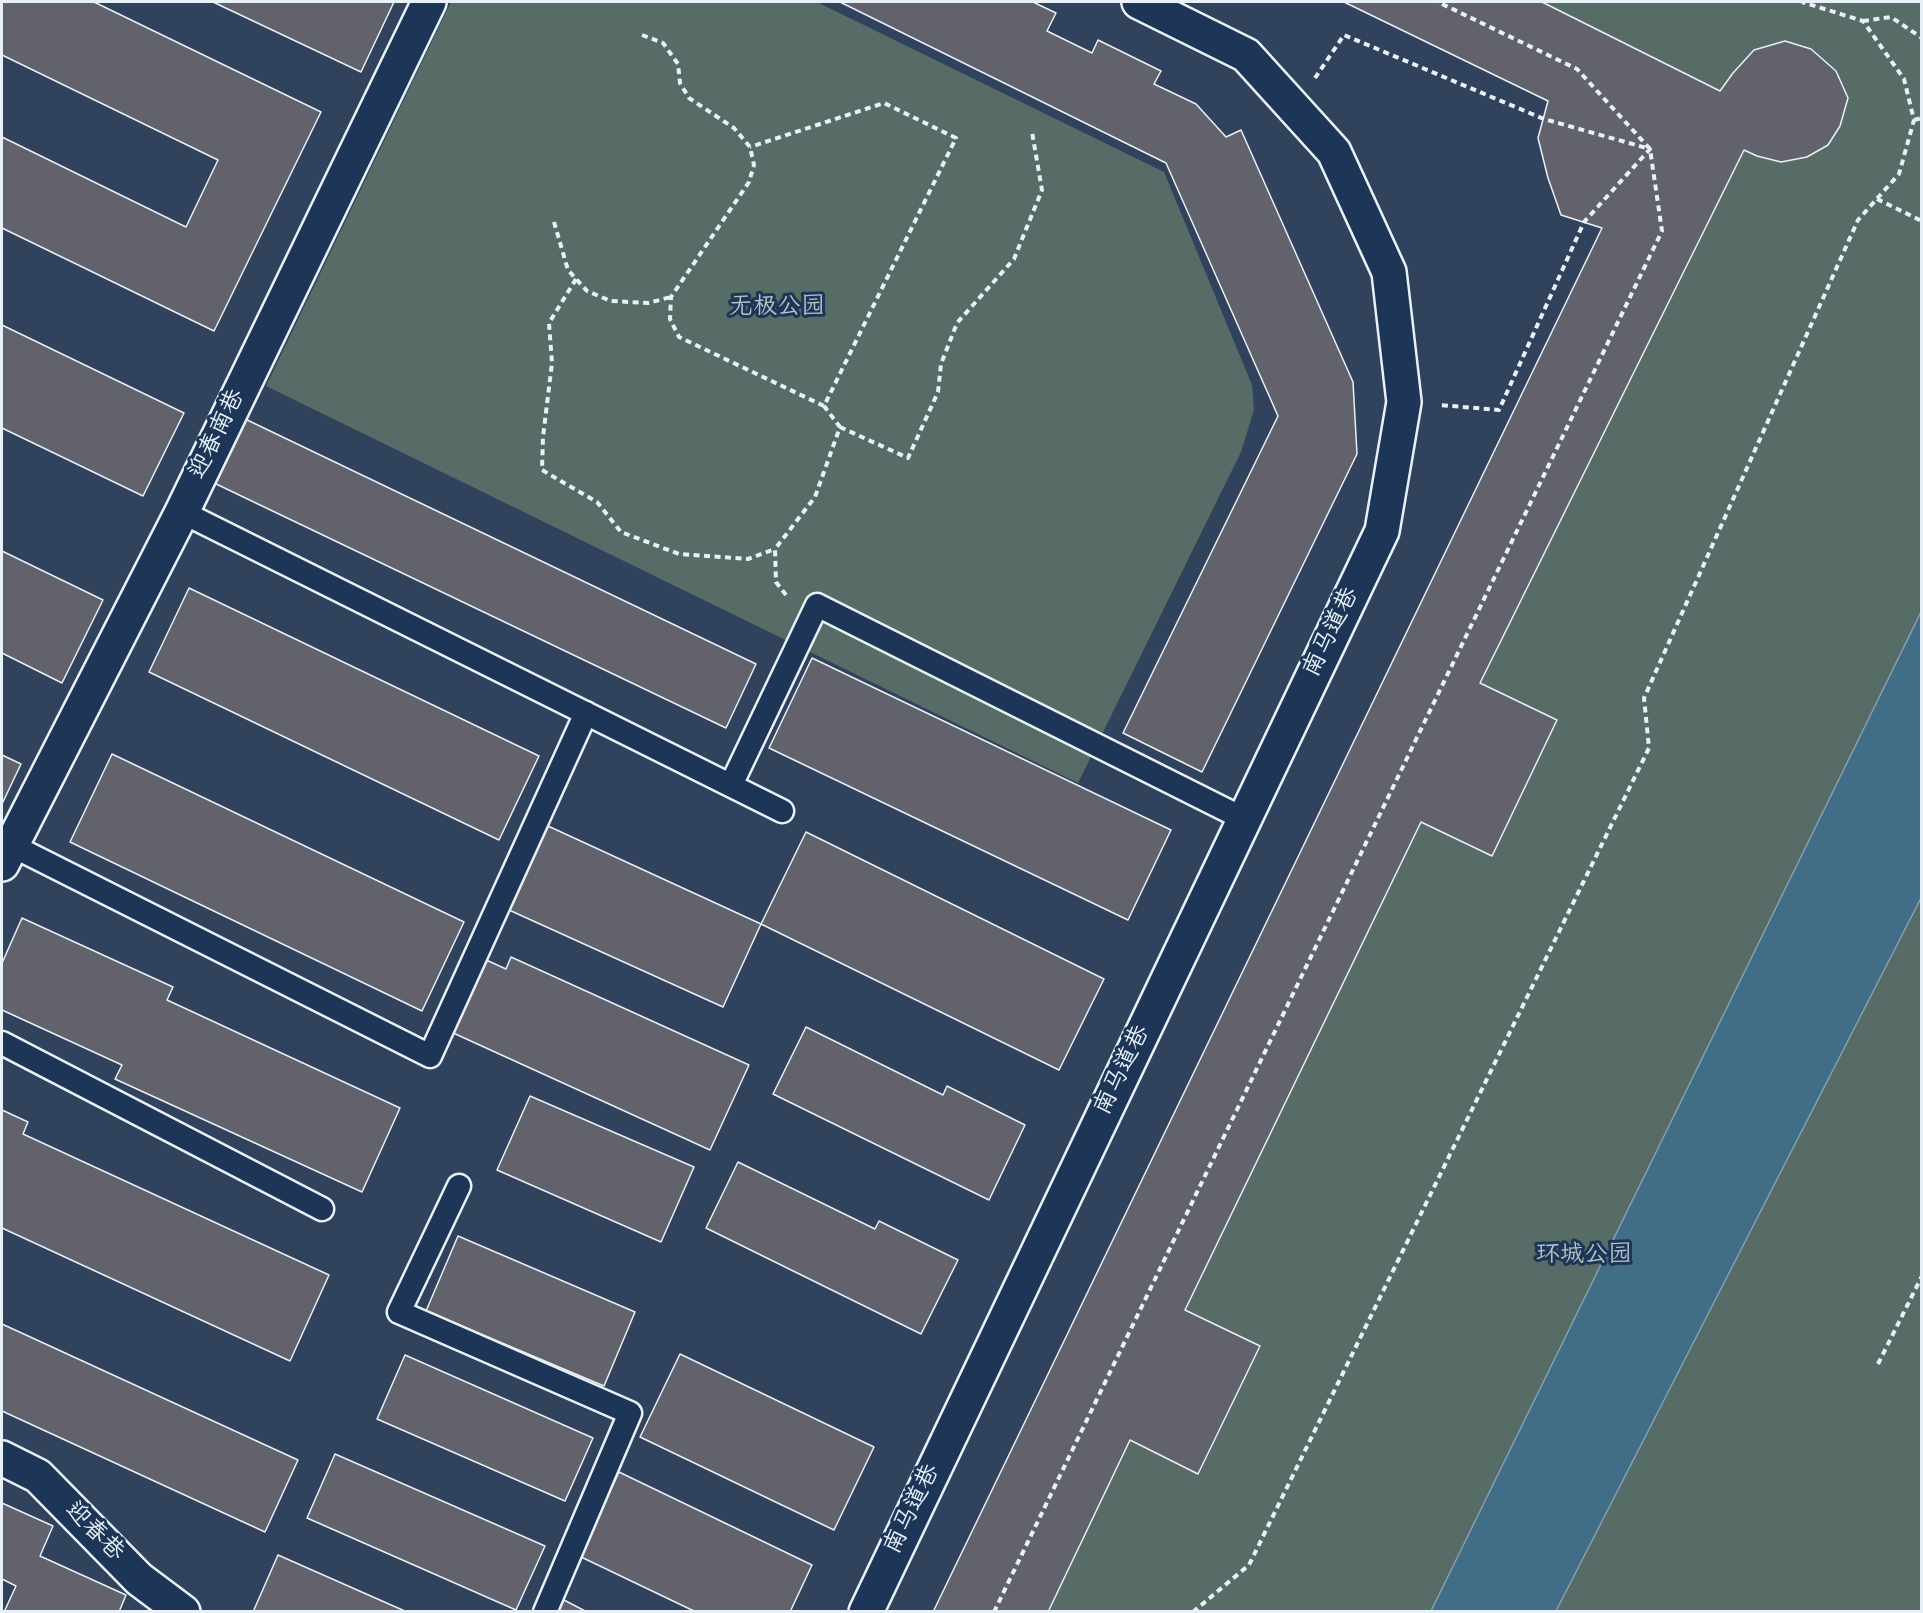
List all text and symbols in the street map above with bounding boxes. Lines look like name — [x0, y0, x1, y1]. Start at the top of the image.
park label: 无极公园 — [729, 295, 825, 323]
street label: 迎春南巷 — [185, 386, 253, 484]
street label: 南马道巷 — [1299, 584, 1367, 682]
street label: 南马道巷 — [1090, 1022, 1158, 1120]
park label: 环城公园 — [1536, 1243, 1632, 1271]
street label: 南马道巷 — [880, 1461, 948, 1559]
street label: 迎春巷 — [57, 1497, 129, 1569]

